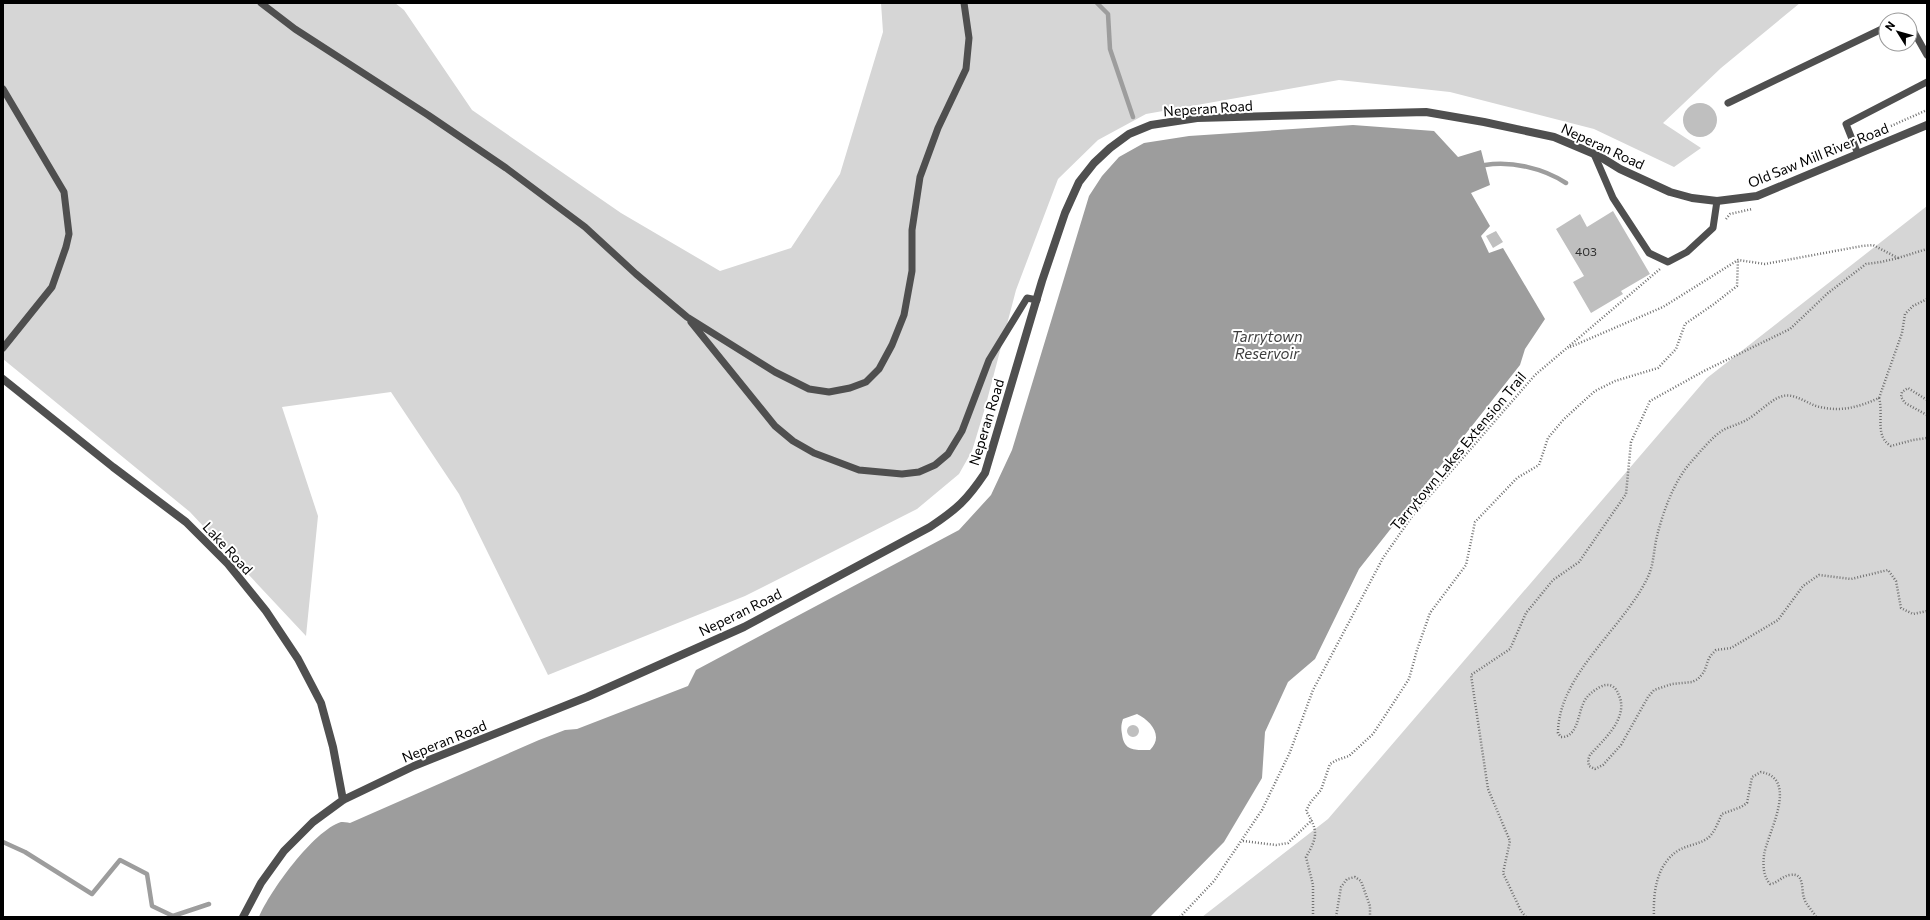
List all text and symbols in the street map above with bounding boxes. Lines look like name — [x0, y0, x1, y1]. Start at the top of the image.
north arrow — [1878, 12, 1918, 52]
text: N — [1882, 18, 1897, 33]
street label: Neperan Road — [1163, 96, 1253, 120]
street label: Neperan Road — [1559, 119, 1647, 173]
street label: Old Saw Mill River Road — [1745, 119, 1891, 191]
house number: 403 — [1575, 244, 1597, 258]
water label: Tarrytown Reservoir — [1231, 327, 1303, 362]
street label: Tarrytown Lakes Extension Trail — [1387, 368, 1529, 534]
street label: Neperan Road — [965, 377, 1007, 467]
street label: Lake Road — [199, 518, 257, 578]
street label: Neperan Road — [696, 585, 784, 639]
street label: Neperan Road — [399, 716, 489, 766]

